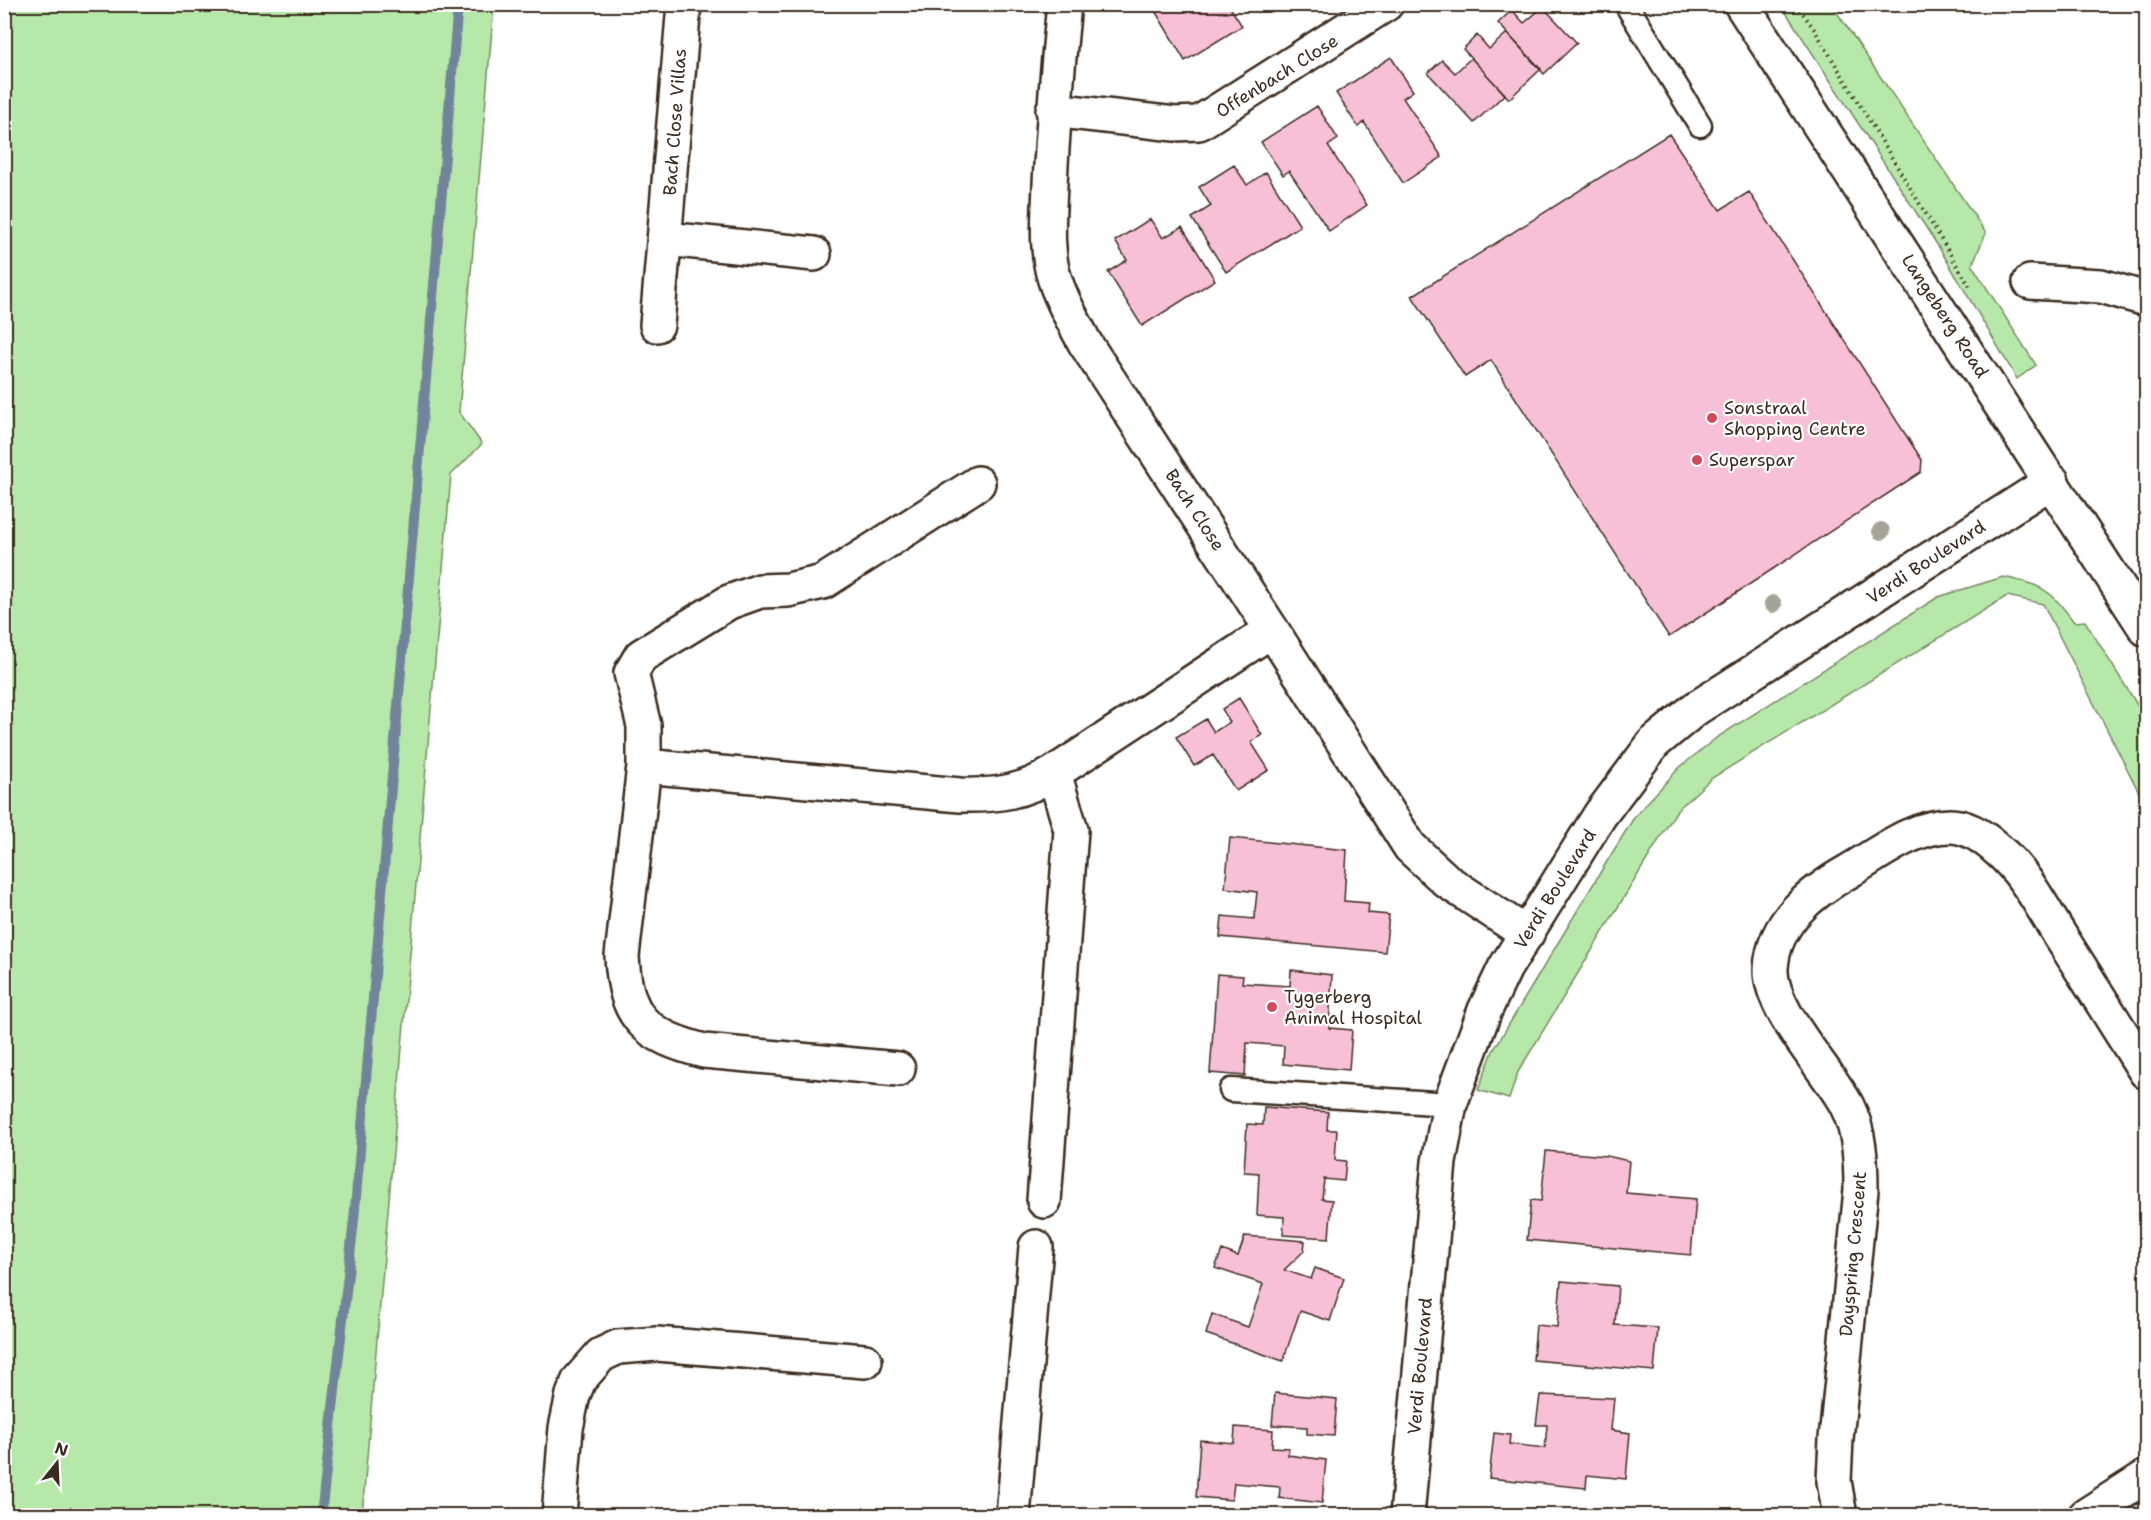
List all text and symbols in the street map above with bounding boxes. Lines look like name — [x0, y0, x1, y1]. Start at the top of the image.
street label: Offenbach Close — [1211, 29, 1343, 123]
street label: Bach Close Villas — [658, 48, 692, 196]
street label: Langeberg Road — [1896, 249, 1994, 383]
place label: Sonstraal Shopping Centre — [1724, 396, 1866, 441]
marker: Sonstraal Shopping Centre — [1705, 411, 1719, 425]
place label: Superspar — [1709, 448, 1795, 472]
marker: Superspar — [1690, 453, 1704, 467]
street label: Bach Close — [1160, 464, 1230, 556]
street label: Verdi Boulevard — [1862, 515, 1990, 609]
street label: Verdi Boulevard — [1508, 824, 1602, 954]
place label: Tygerberg Animal Hospital — [1284, 985, 1423, 1030]
marker: Tygerberg Animal Hospital — [1265, 1000, 1279, 1014]
street label: Dayspring Crescent — [1834, 1170, 1872, 1338]
street label: Verdi Boulevard — [1402, 1297, 1438, 1435]
north arrow — [27, 1433, 87, 1493]
text: N — [52, 1437, 71, 1461]

